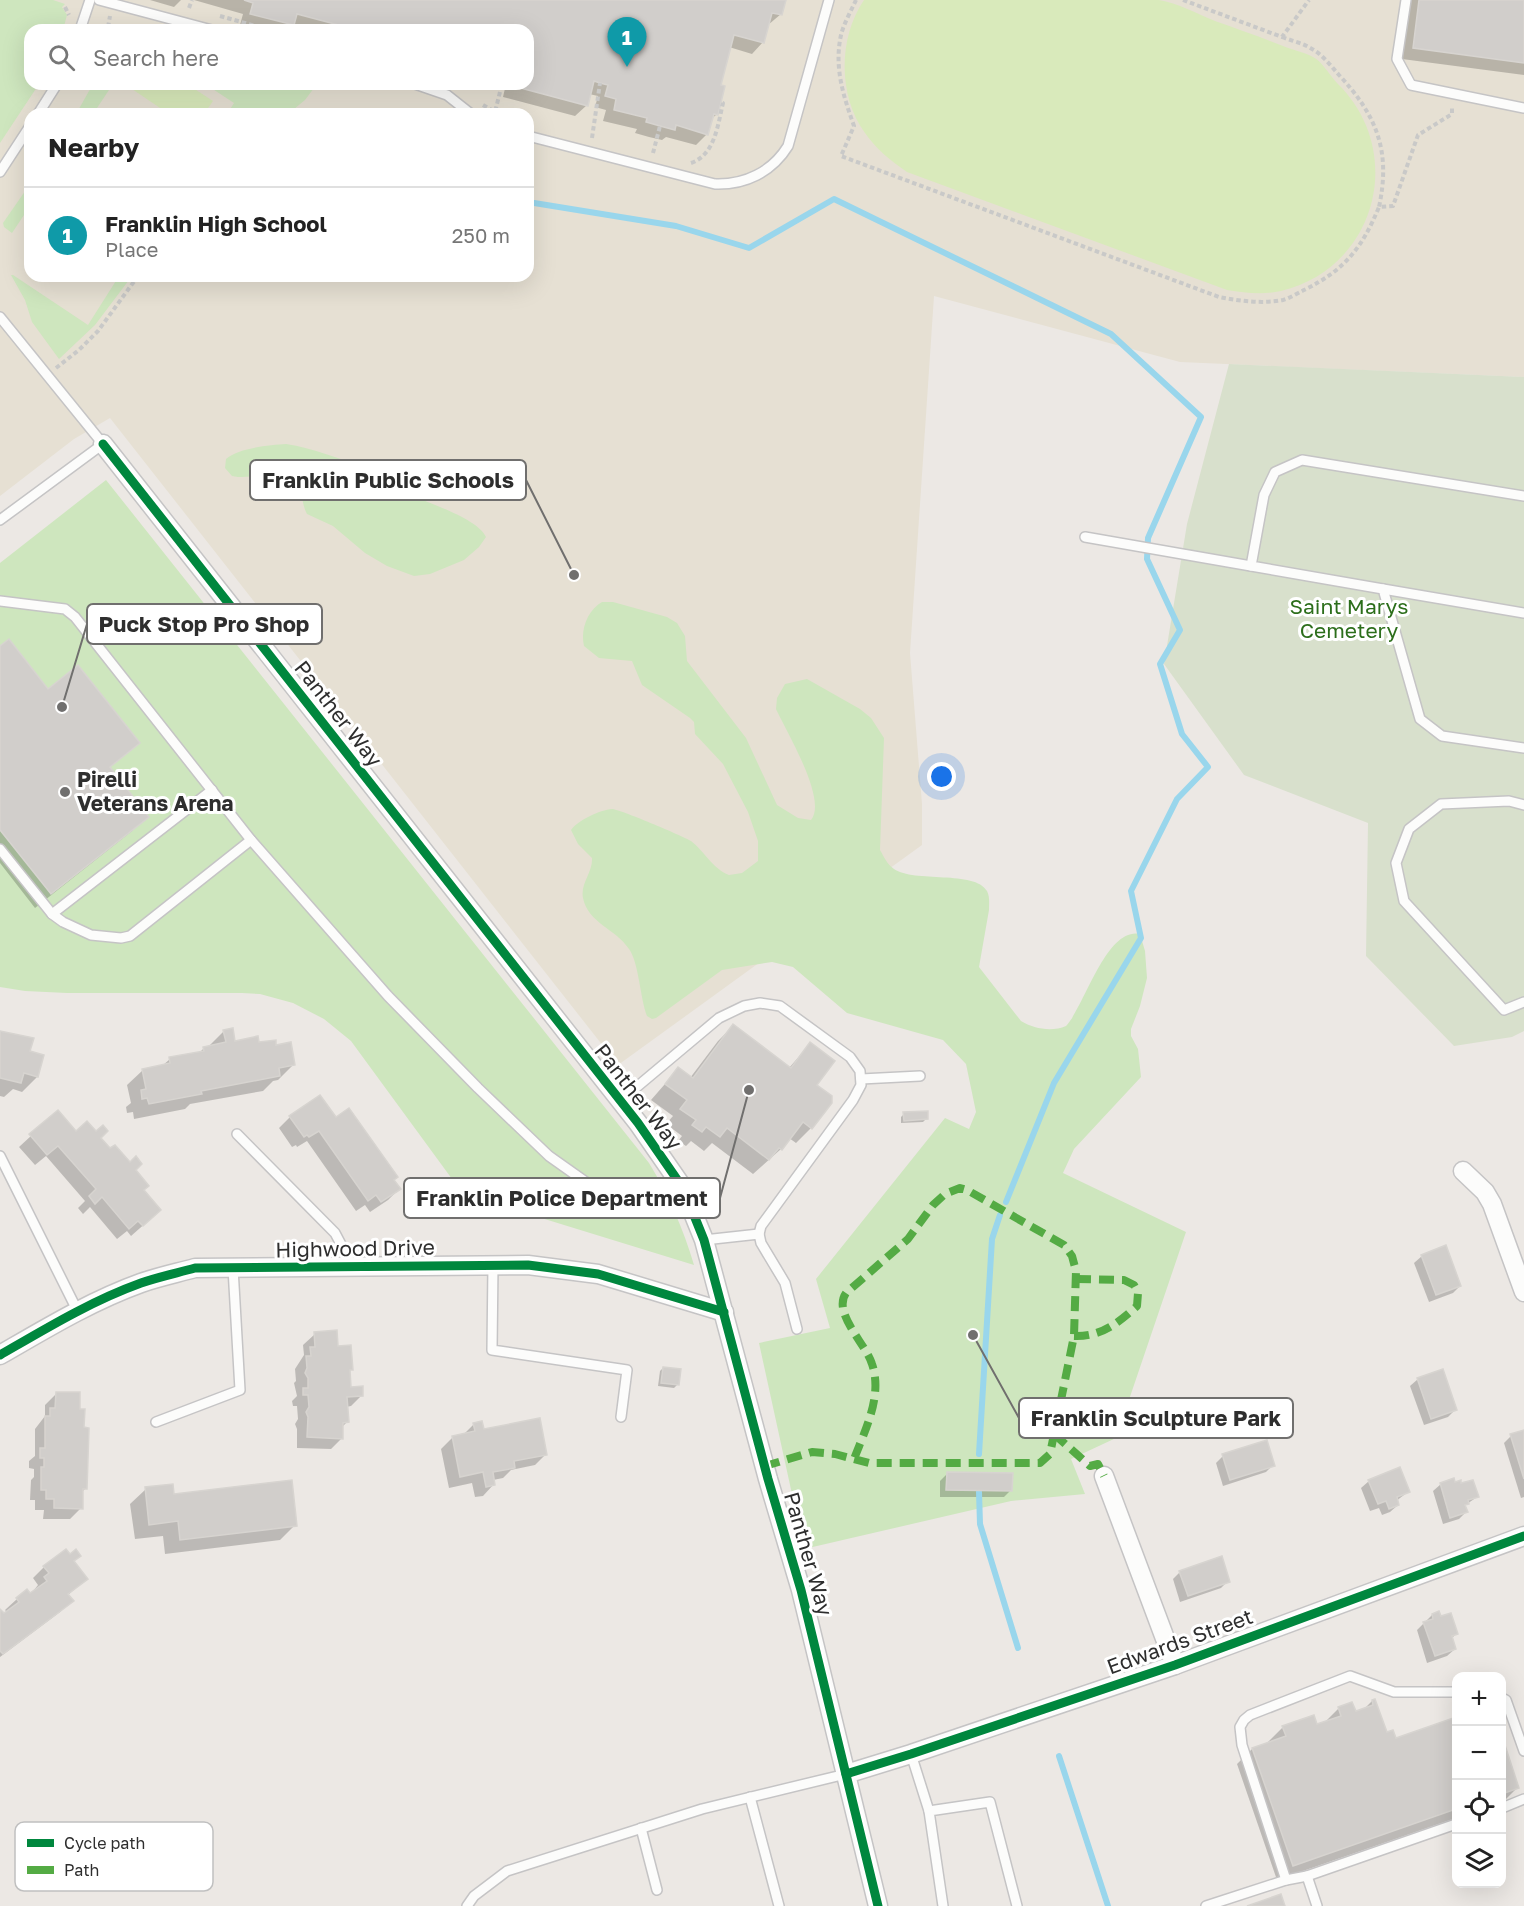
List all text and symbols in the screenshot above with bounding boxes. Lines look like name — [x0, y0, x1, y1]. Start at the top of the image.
pin: 1 — [608, 17, 646, 67]
search box — [24, 24, 534, 90]
icon: search — [45, 41, 78, 74]
text: Search here — [93, 44, 219, 71]
text: Nearby — [48, 132, 139, 163]
text: Franklin High School — [105, 210, 327, 237]
text: 1 — [62, 223, 73, 247]
text: 250 m — [452, 223, 510, 247]
text: Place — [105, 237, 158, 261]
callout: Franklin Public Schools — [250, 460, 526, 500]
text: Franklin Public Schools — [262, 466, 514, 493]
park label: Saint Marys Cemetery — [1290, 593, 1408, 643]
callout: Puck Stop Pro Shop — [87, 604, 322, 644]
text: Puck Stop Pro Shop — [99, 610, 309, 637]
street label: Panther Way — [289, 655, 388, 772]
your location — [927, 762, 956, 791]
place label: Pirelli Veterans Arena — [77, 766, 234, 816]
marker: Pirelli Veterans Arena — [58, 785, 72, 799]
street label: Panther Way — [589, 1038, 688, 1155]
callout: Franklin Police Department — [404, 1178, 720, 1218]
text: Franklin Police Department — [416, 1184, 708, 1211]
street label: Highwood Drive — [275, 1234, 435, 1262]
callout: Franklin Sculpture Park — [1019, 1398, 1293, 1438]
text: Franklin Sculpture Park — [1031, 1404, 1282, 1431]
street label: Panther Way — [779, 1489, 839, 1619]
street label: Edwards Street — [1103, 1603, 1256, 1680]
map controls — [1452, 1672, 1506, 1888]
button: + — [1452, 1672, 1506, 1726]
button: − — [1452, 1726, 1506, 1780]
button: locate — [1452, 1780, 1506, 1834]
legend — [15, 1822, 213, 1891]
text: Cycle path — [64, 1833, 145, 1853]
button: layers — [1452, 1834, 1506, 1888]
text: Path — [64, 1860, 99, 1880]

